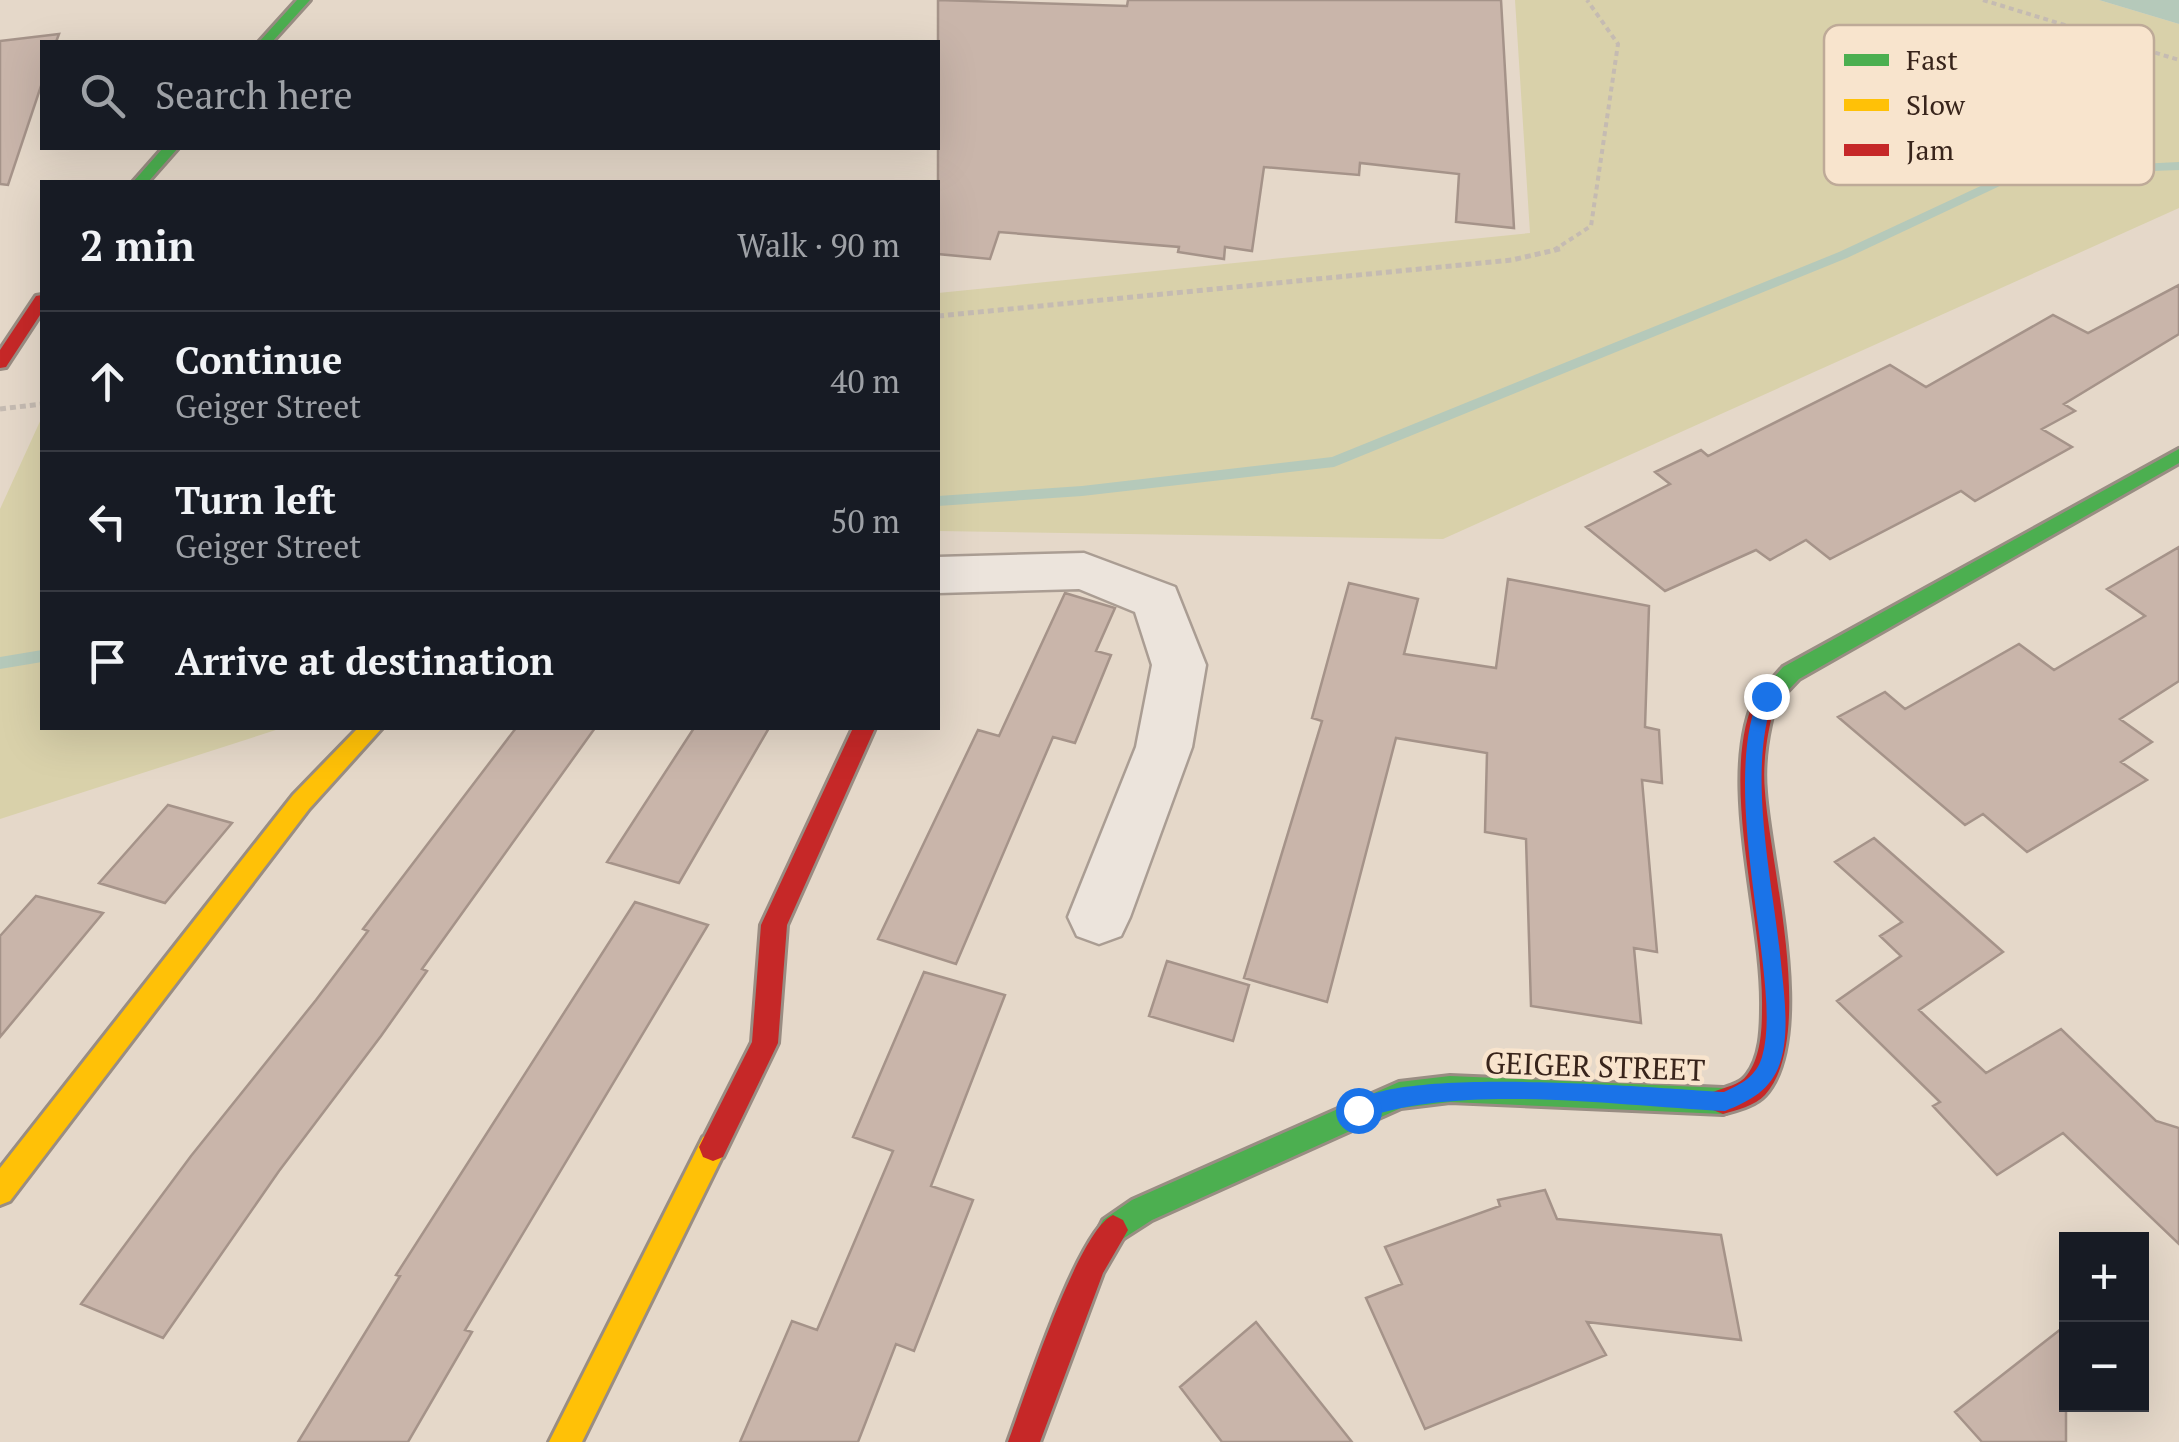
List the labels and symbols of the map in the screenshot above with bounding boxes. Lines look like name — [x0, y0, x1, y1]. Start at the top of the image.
legend — [1824, 25, 2154, 185]
text: Fast — [1906, 41, 1958, 78]
text: Slow — [1906, 86, 1966, 123]
text: Jam — [1906, 131, 1954, 168]
route end — [1744, 674, 1790, 720]
street label: GEIGER STREET — [1484, 1042, 1706, 1090]
route start — [1336, 1088, 1382, 1134]

